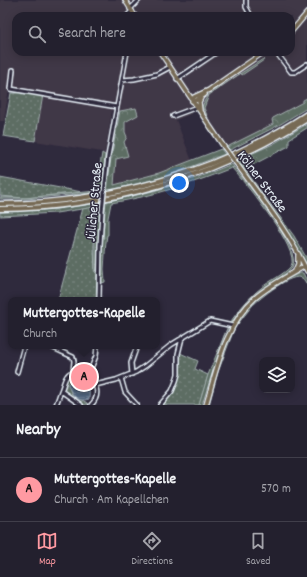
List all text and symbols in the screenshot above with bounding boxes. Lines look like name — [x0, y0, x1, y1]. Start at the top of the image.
search box — [12, 12, 295, 56]
icon: search — [26, 23, 48, 45]
text: Search here — [58, 23, 126, 45]
street label: Kölner Straße — [231, 147, 291, 217]
street label: Jülicher Straße — [82, 162, 108, 243]
your location — [169, 173, 189, 193]
popup — [8, 297, 160, 349]
text: Muttergottes-Kapelle — [23, 303, 145, 325]
text: Church — [23, 325, 57, 344]
map controls — [259, 357, 295, 393]
button: layers — [259, 357, 295, 393]
pin: A — [71, 362, 97, 392]
text: Nearby — [16, 419, 60, 443]
text: Muttergottes-Kapelle — [54, 469, 176, 491]
text: A — [25, 480, 33, 499]
text: 570 m — [261, 480, 291, 499]
text: Church · Am Kapellchen — [54, 491, 169, 510]
tab: Map — [36, 530, 58, 570]
tab: Directions — [131, 530, 173, 570]
tab: Saved — [246, 530, 271, 570]

